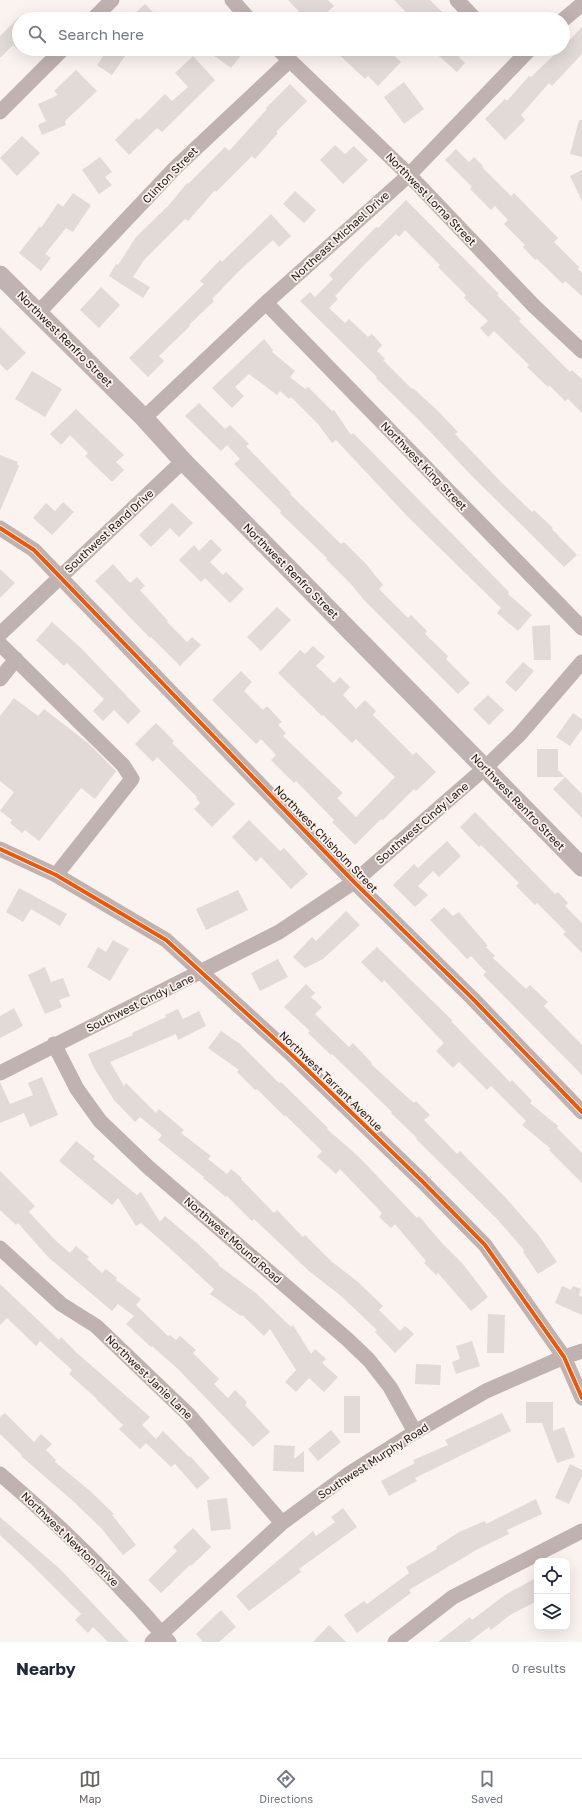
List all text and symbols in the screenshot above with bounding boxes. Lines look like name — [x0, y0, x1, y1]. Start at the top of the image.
search box — [12, 12, 570, 56]
icon: search — [26, 23, 48, 45]
text: Search here — [58, 25, 144, 43]
street label: Clinton Street — [139, 144, 200, 206]
street label: Northwest Lorna Street — [384, 150, 479, 248]
street label: Northeast Michael Drive — [288, 188, 391, 283]
street label: Northwest Renfro Street — [15, 288, 116, 389]
street label: Northwest King Street — [379, 419, 470, 513]
street label: Southwest Rand Drive — [62, 486, 156, 575]
street label: Northwest Renfro Street — [241, 520, 342, 621]
street label: Northwest Renfro Street — [469, 751, 568, 853]
street label: Southwest Cindy Lane — [373, 779, 471, 866]
street label: Northwest Chisholm Street — [272, 782, 381, 895]
street label: Southwest Cindy Lane — [84, 971, 196, 1034]
street label: Northwest Tarrant Avenue — [277, 1028, 386, 1133]
street label: Northwest Mound Road — [182, 1194, 285, 1285]
street label: Northwest Janie Lane — [103, 1332, 195, 1421]
street label: Southwest Murphy Road — [315, 1420, 430, 1501]
street label: Northwest Newton Drive — [19, 1489, 122, 1589]
map controls — [534, 1558, 570, 1630]
button: locate — [534, 1558, 570, 1594]
button: layers — [534, 1594, 570, 1630]
text: Nearby — [16, 1658, 76, 1679]
text: 0 results — [511, 1660, 566, 1676]
tab: Map — [79, 1768, 101, 1805]
tab: Directions — [259, 1768, 313, 1805]
tab: Saved — [471, 1768, 503, 1805]

